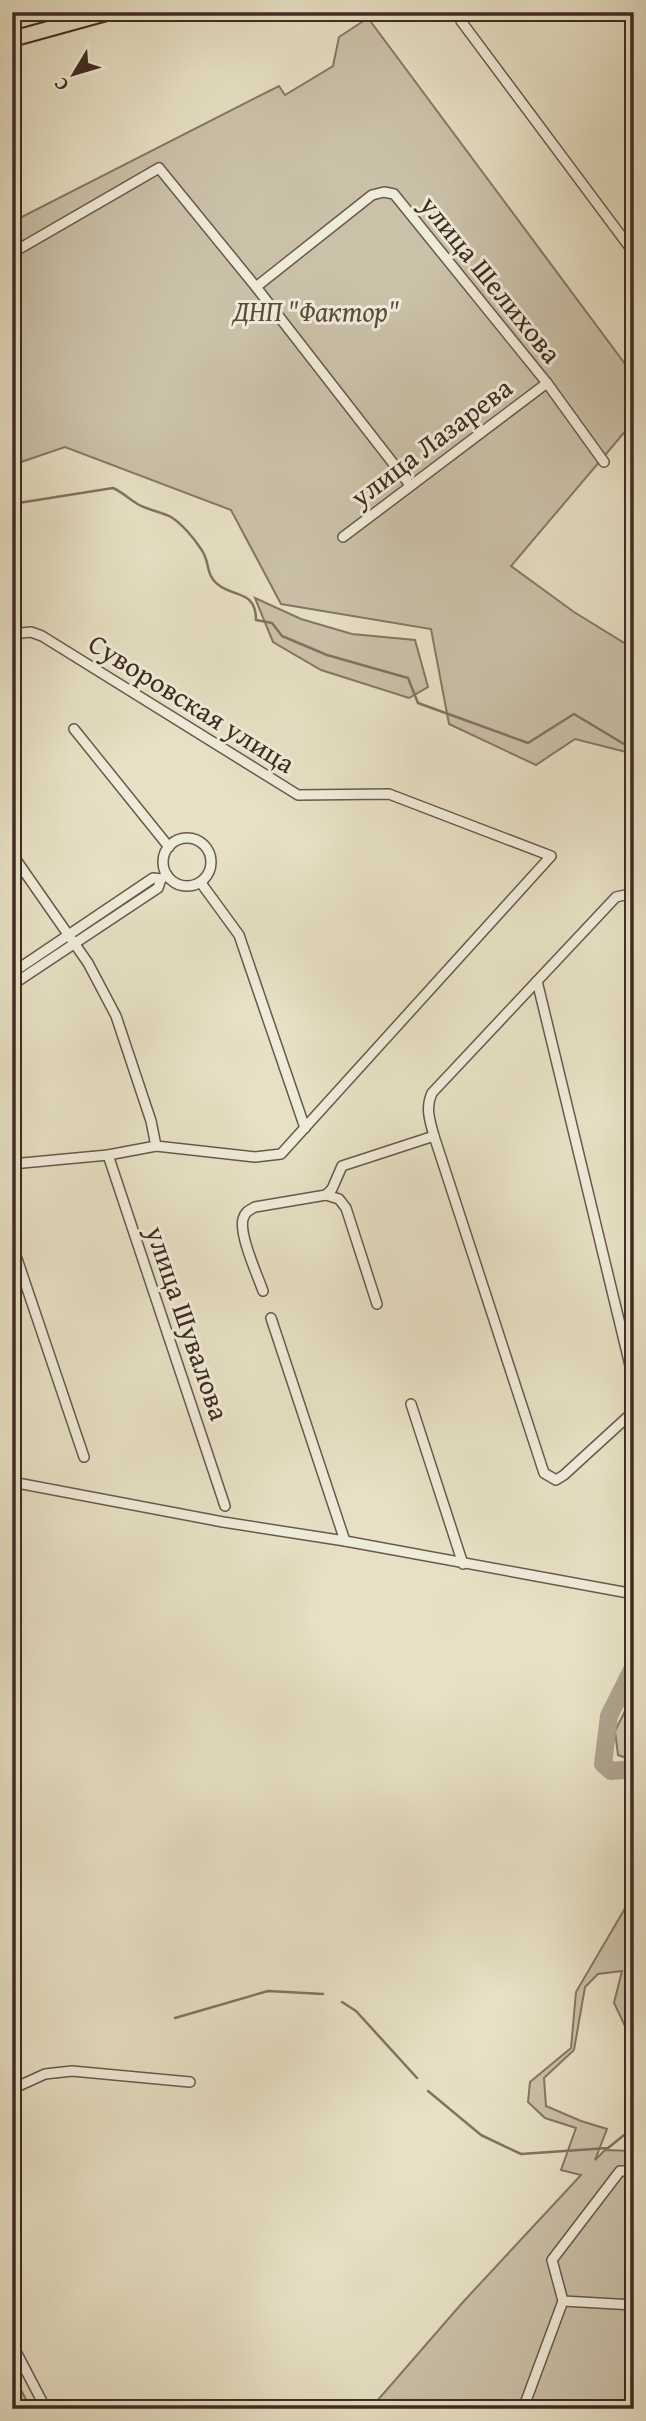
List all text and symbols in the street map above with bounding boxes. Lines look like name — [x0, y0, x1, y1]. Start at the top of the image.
north arrow — [38, 38, 108, 108]
text: С — [46, 71, 75, 97]
street label: улица Шелихова — [410, 185, 573, 372]
park label: ДНП "Фактор" — [231, 290, 399, 331]
street label: улица Лазарева — [340, 367, 521, 517]
street label: Суворовская улица — [81, 622, 304, 783]
street label: улица Шувалова — [136, 1219, 241, 1426]

